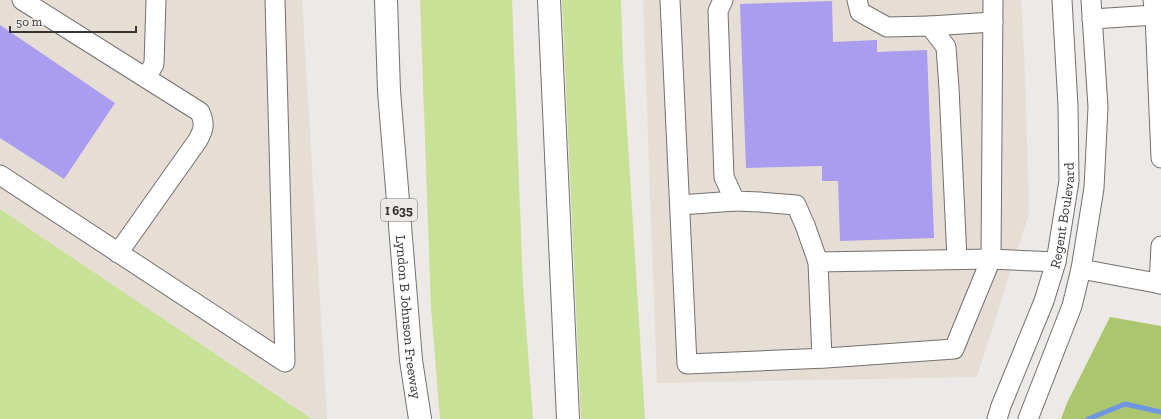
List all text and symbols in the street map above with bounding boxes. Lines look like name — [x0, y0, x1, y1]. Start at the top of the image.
scale bar — [10, 8, 136, 34]
text: 50 m — [16, 15, 43, 29]
street label: Regent Boulevard — [1047, 162, 1078, 271]
road number: I 635 — [381, 199, 417, 221]
street label: Lyndon B Johnson Freeway — [392, 235, 425, 401]

